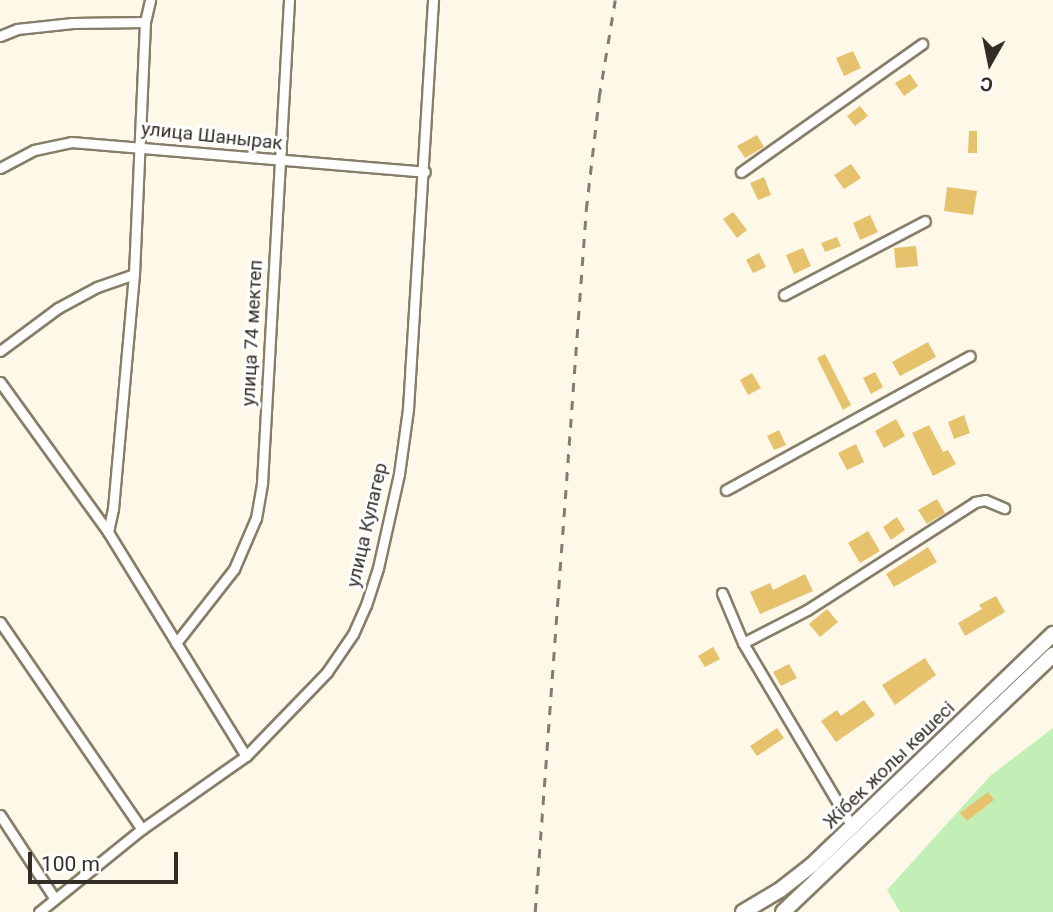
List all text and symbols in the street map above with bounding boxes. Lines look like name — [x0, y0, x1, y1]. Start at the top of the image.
north arrow — [955, 28, 1025, 98]
text: С — [979, 72, 995, 97]
street label: улица Шанырак — [140, 117, 284, 155]
street label: улица 74 мектеп — [237, 259, 267, 407]
street label: улица Кулагер — [342, 460, 392, 590]
street label: Жібек жолы көшесі — [819, 696, 959, 834]
scale bar — [32, 838, 182, 882]
text: 100 m — [41, 852, 100, 876]

